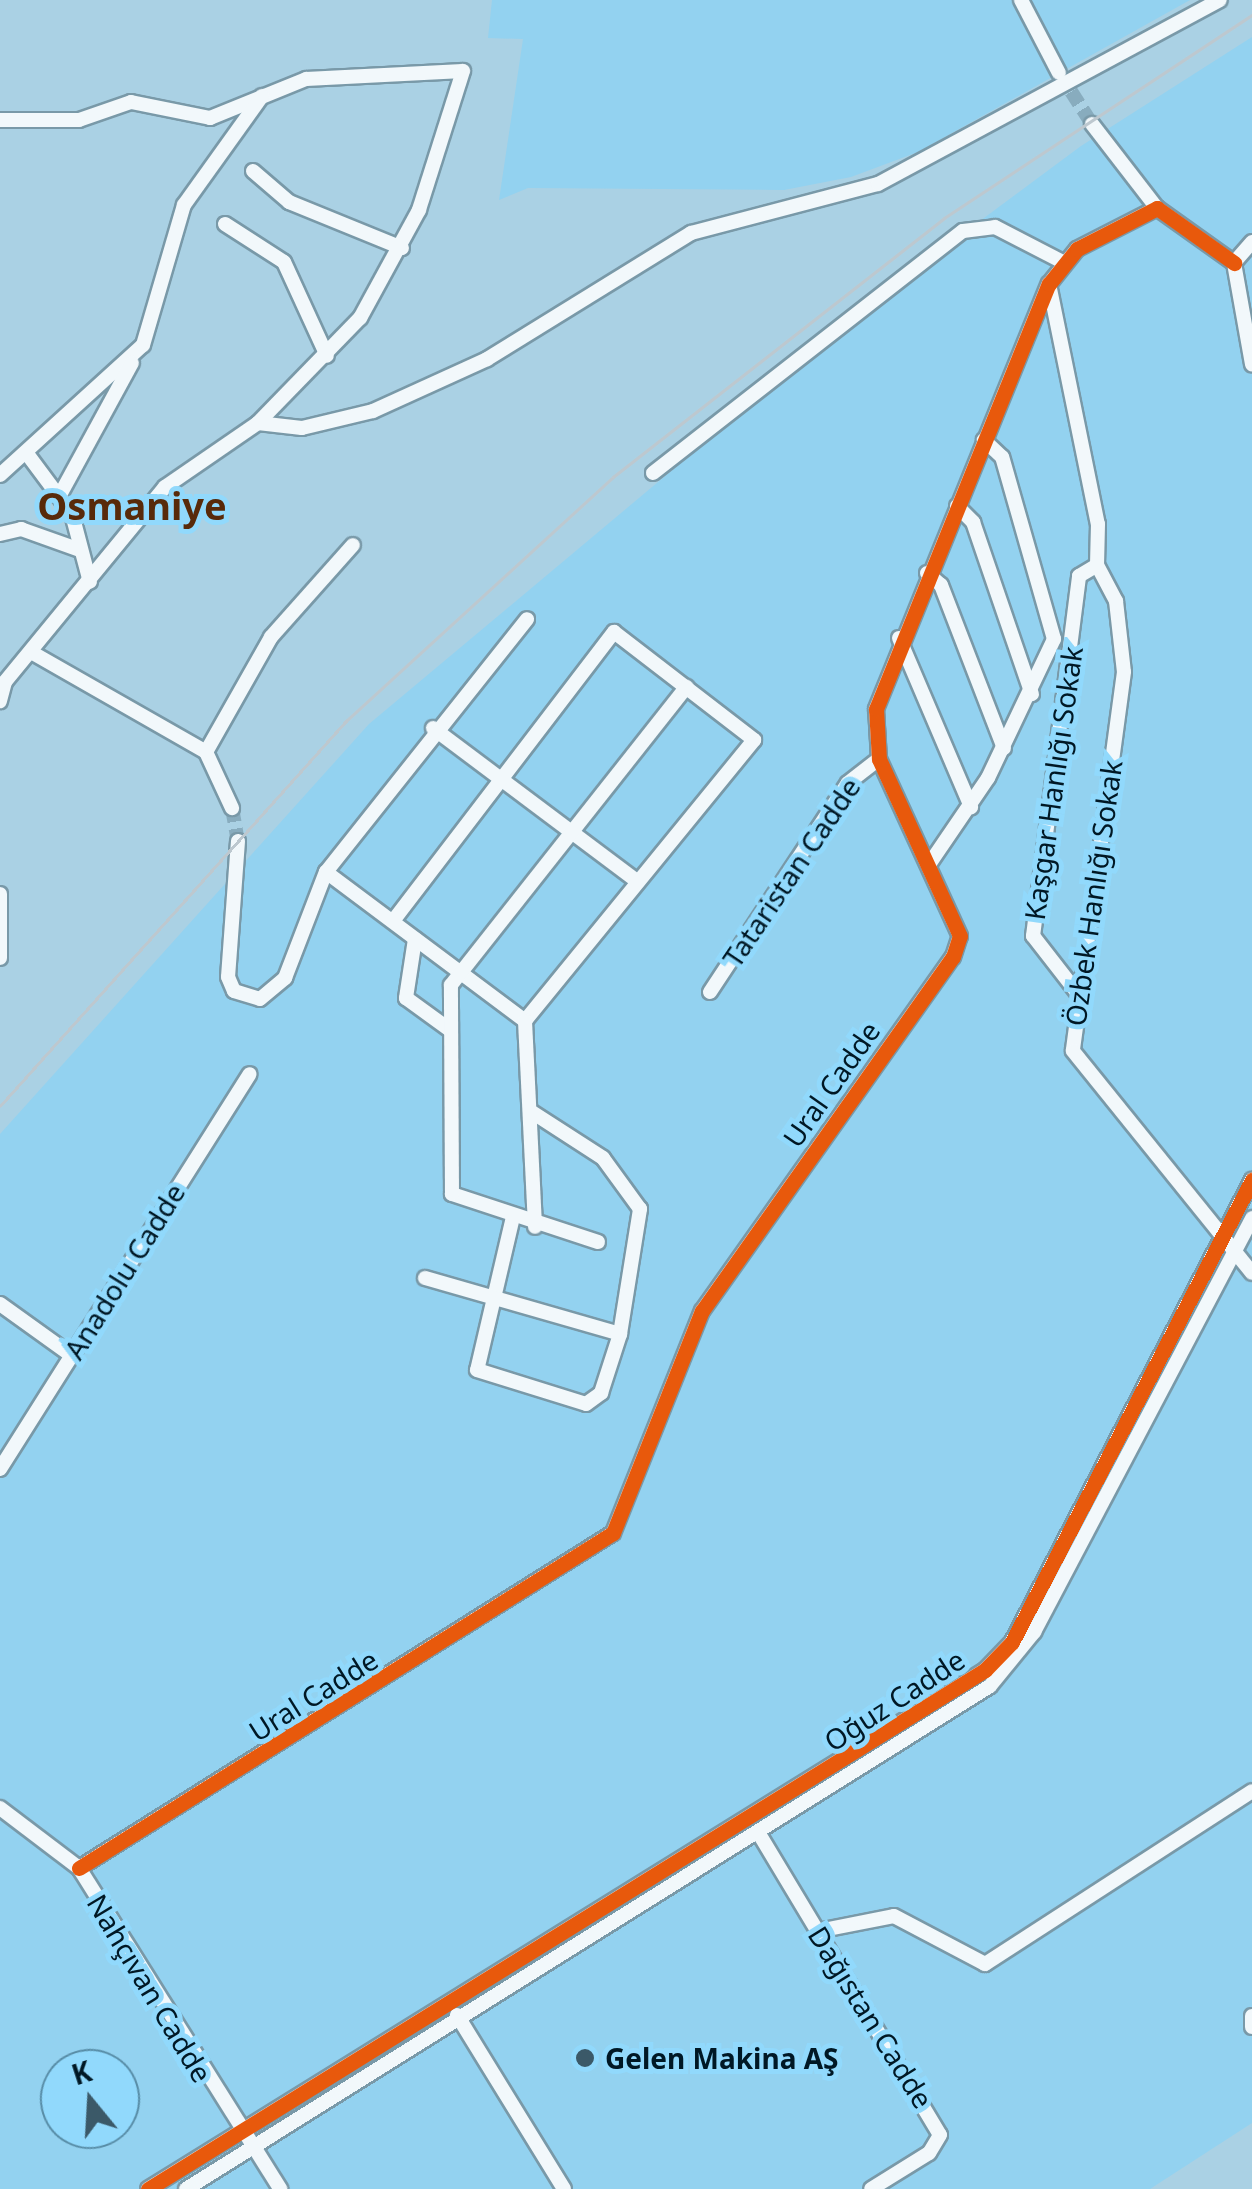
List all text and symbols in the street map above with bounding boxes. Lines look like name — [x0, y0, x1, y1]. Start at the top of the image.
district label: Osmaniye — [37, 483, 227, 529]
street label: Kaşgar Hanlığı Sokak — [1017, 644, 1089, 922]
street label: Özbek Hanlığı Sokak — [1058, 758, 1128, 1028]
street label: Tataristan Cadde — [715, 771, 867, 973]
street label: Ural Cadde — [776, 1015, 886, 1153]
street label: Anadolu Cadde — [57, 1177, 191, 1365]
street label: Ural Cadde — [242, 1642, 384, 1748]
street label: Oğuz Cadde — [818, 1642, 970, 1758]
street label: Nahçıvan Cadde — [81, 1888, 219, 2088]
street label: Dağıstan Cadde — [802, 1920, 940, 2114]
place label: Gelen Makina AŞ — [605, 2041, 838, 2075]
marker: Gelen Makina AŞ — [574, 2047, 596, 2069]
north arrow — [40, 2049, 140, 2149]
text: K — [67, 2051, 96, 2093]

